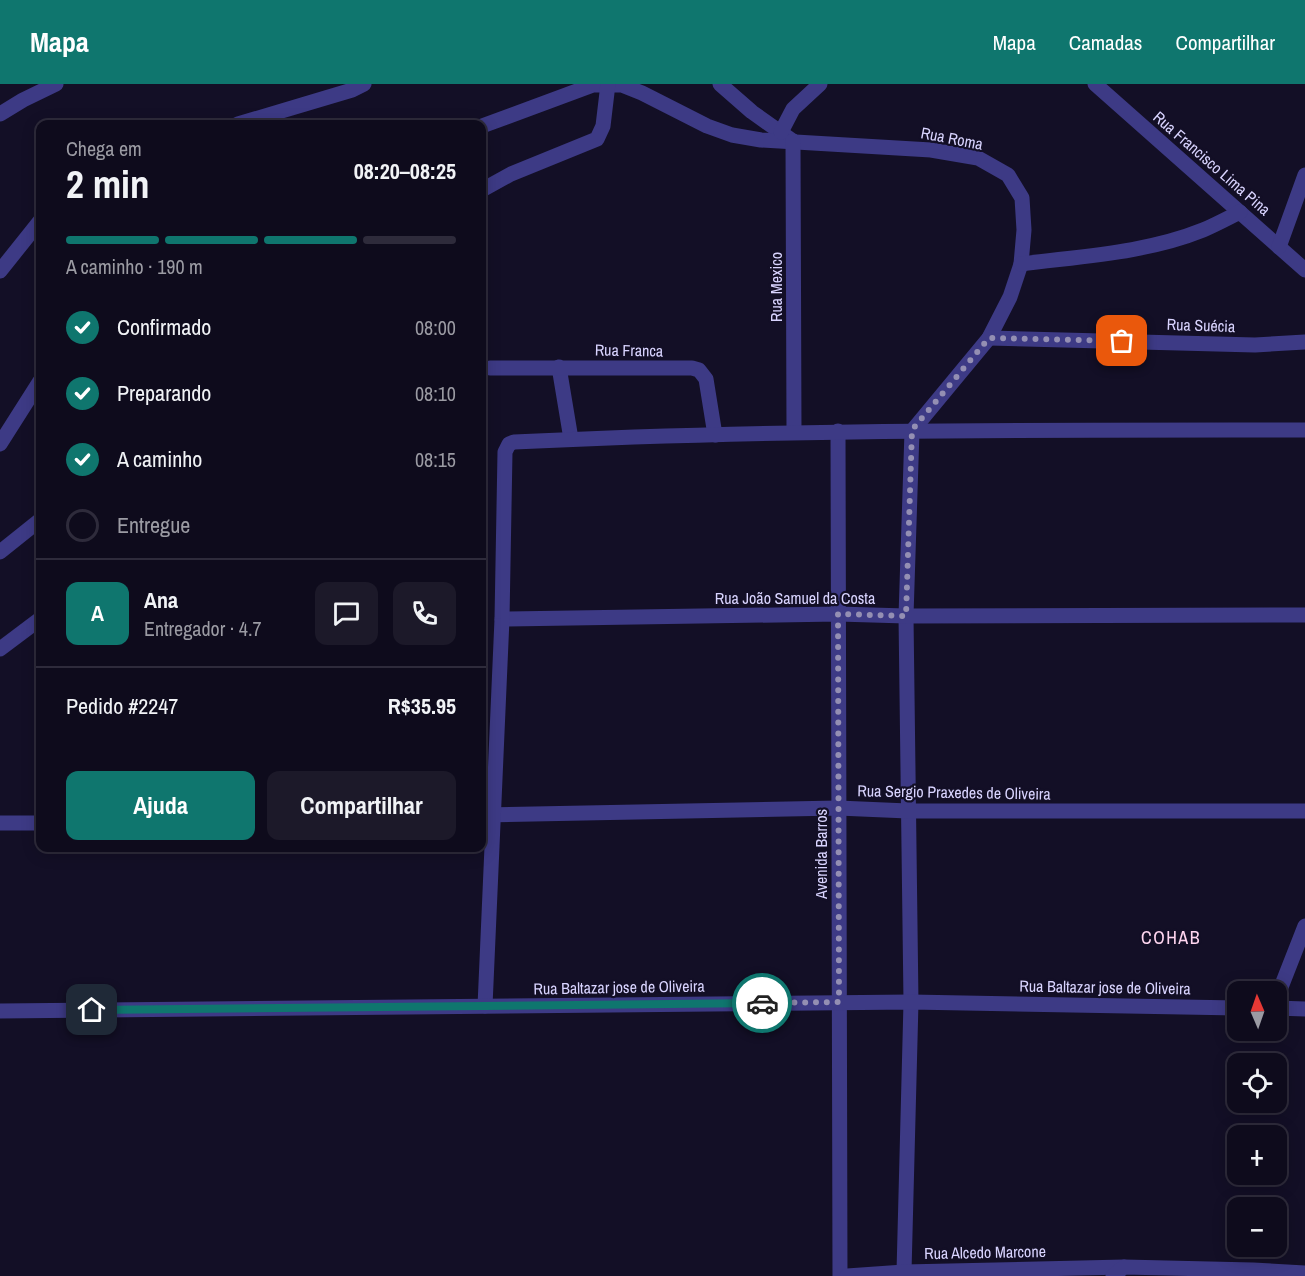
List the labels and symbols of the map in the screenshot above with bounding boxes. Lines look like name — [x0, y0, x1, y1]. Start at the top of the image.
street label: Rua Francisco Lima Pina — [1149, 106, 1276, 221]
street label: Rua Roma — [919, 121, 986, 155]
street label: Rua Mexico — [765, 252, 787, 322]
street label: Rua Suécia — [1166, 313, 1236, 337]
pin — [1096, 315, 1147, 366]
street label: Rua Franca — [595, 338, 664, 362]
street label: Rua João Samuel da Costa — [715, 587, 876, 609]
street label: Rua Sergio Praxedes de Oliveira — [857, 779, 1052, 805]
street label: Avenida Barros — [810, 809, 832, 900]
district label: COHAB — [1141, 925, 1201, 950]
courier — [732, 973, 792, 1033]
street label: Rua Baltazar jose de Oliveira — [533, 974, 706, 999]
street label: Rua Baltazar jose de Oliveira — [1019, 975, 1192, 1000]
north arrow — [1227, 981, 1287, 1041]
pin — [66, 984, 117, 1035]
street label: Rua Alcedo Marcone — [924, 1240, 1046, 1264]

